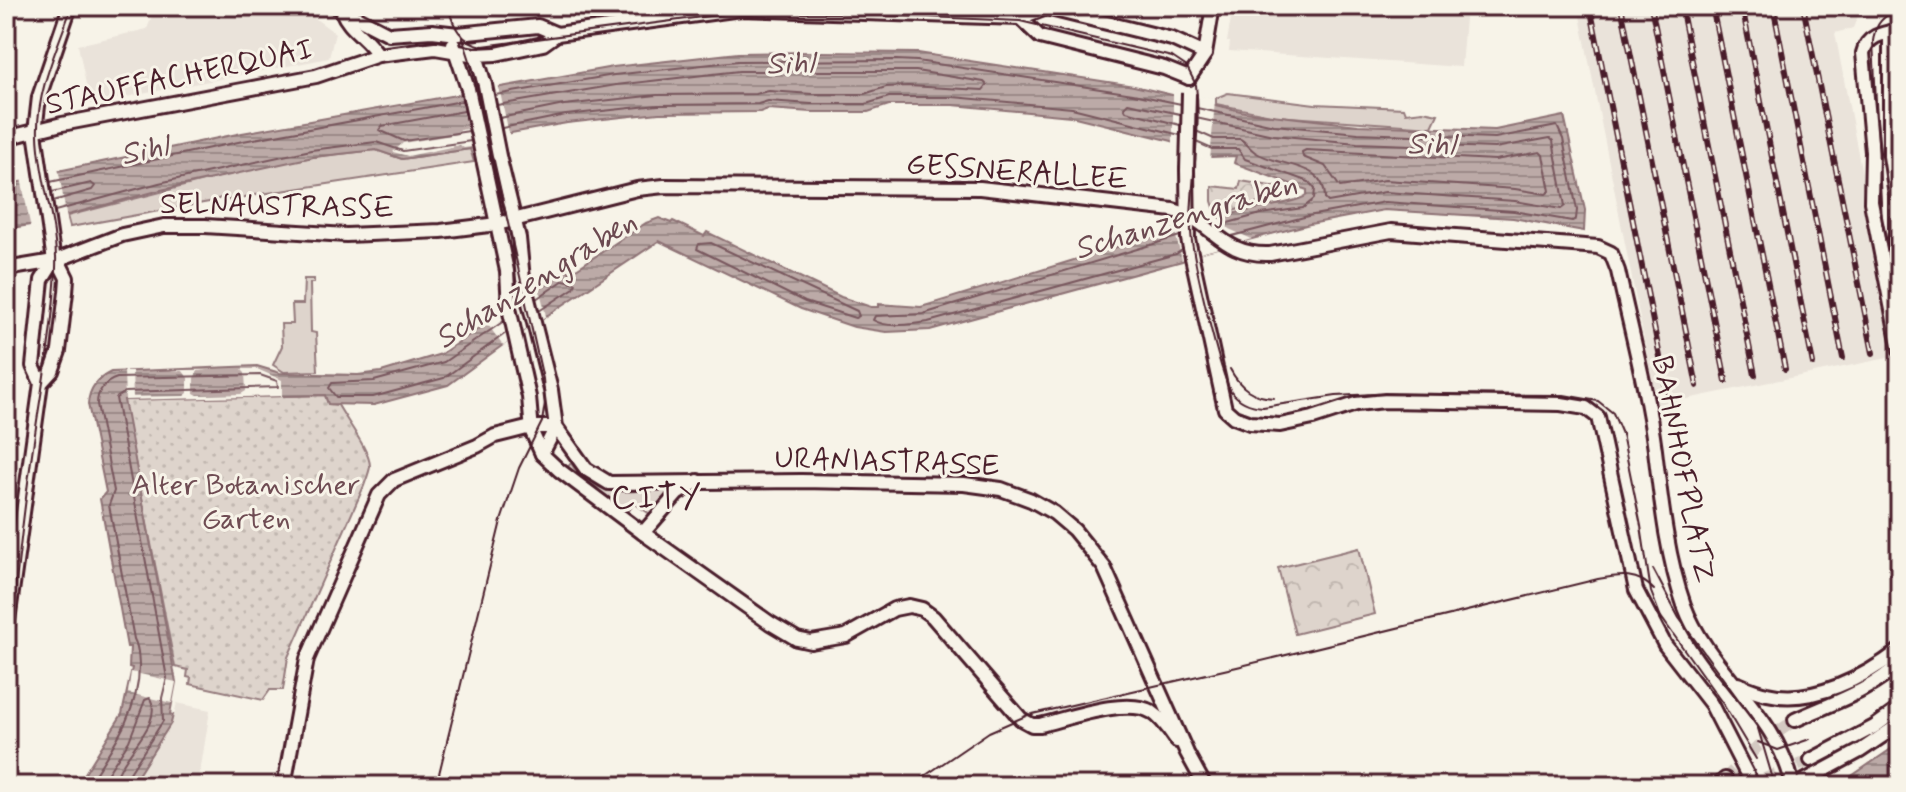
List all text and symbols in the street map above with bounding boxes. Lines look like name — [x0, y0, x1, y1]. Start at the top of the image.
street label: STAUFFACHERQUAI — [42, 30, 316, 125]
water label: Sihl — [765, 42, 819, 86]
water label: Sihl — [117, 124, 177, 176]
water label: Sihl — [1407, 124, 1460, 166]
street label: GESSNERALLEE — [905, 145, 1129, 200]
water label: Schanzengraben — [1069, 163, 1302, 271]
street label: SELNAUSTRASSE — [159, 185, 394, 228]
water label: Schanzengraben — [427, 202, 645, 360]
street label: BAHNHOFPLATZ — [1641, 352, 1724, 586]
street label: URANIASTRASSE — [774, 439, 1000, 486]
park label: Alter Botanischer Garten — [132, 466, 360, 539]
district label: CITY — [611, 476, 703, 521]

